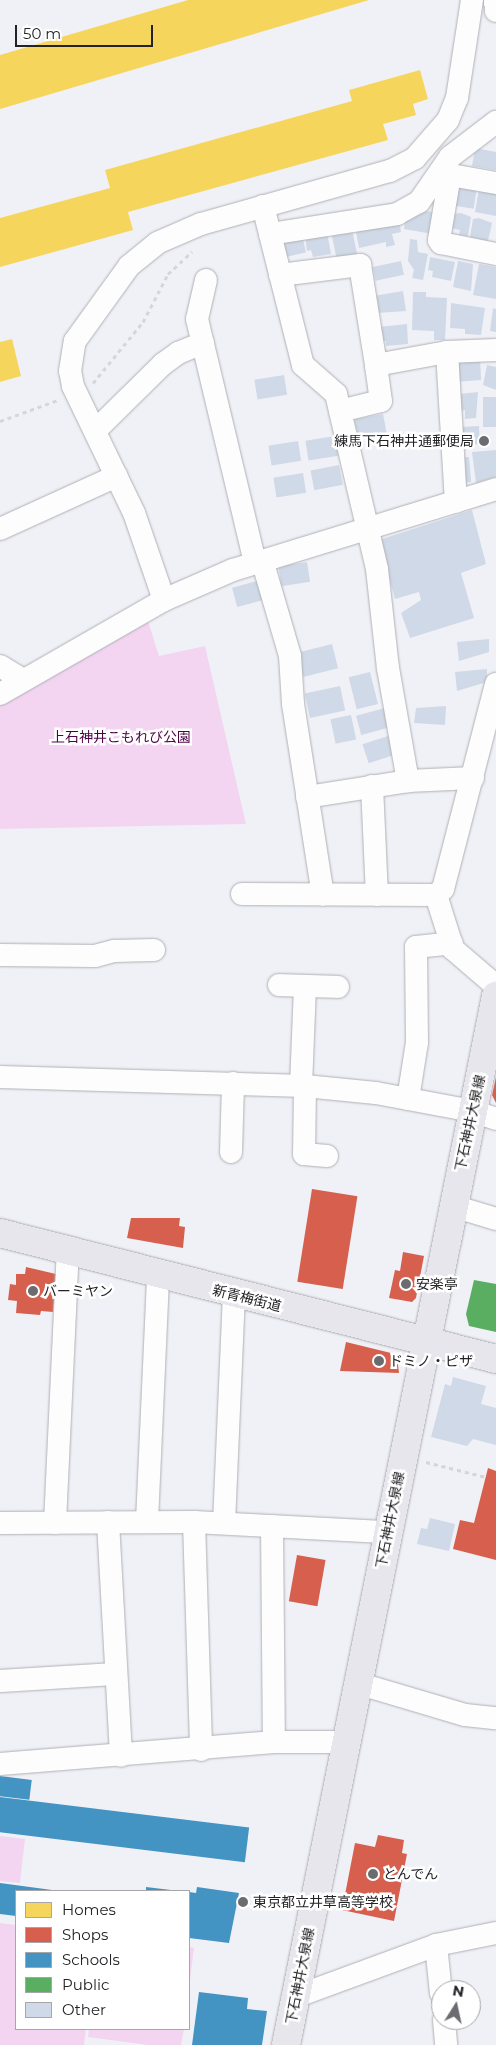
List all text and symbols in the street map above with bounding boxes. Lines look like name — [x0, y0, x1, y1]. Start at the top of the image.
scale bar — [18, 15, 155, 47]
text: 50 m — [23, 24, 61, 43]
place label: 練馬下石神井通郵便局 — [334, 433, 474, 449]
marker: 練馬下石神井通郵便局 — [478, 435, 490, 447]
park label: 上石神井こもれび公園 — [51, 729, 191, 745]
street label: 下石神井大泉線 — [452, 1073, 488, 1173]
place label: 安楽亭 — [416, 1276, 458, 1292]
marker: 安楽亭 — [400, 1278, 412, 1290]
street label: 新青梅街道 — [211, 1281, 283, 1315]
place label: バーミヤン — [43, 1283, 113, 1299]
marker: バーミヤン — [27, 1285, 39, 1297]
place label: ドミノ・ピザ — [389, 1353, 473, 1369]
marker: ドミノ・ピザ — [373, 1355, 385, 1367]
street label: 下石神井大泉線 — [372, 1470, 408, 1570]
place label: とんでん — [383, 1866, 439, 1882]
marker: とんでん — [367, 1868, 379, 1880]
legend — [15, 1890, 190, 2030]
place label: 東京都立井草高等学校 — [253, 1894, 393, 1910]
marker: 東京都立井草高等学校 — [237, 1896, 249, 1908]
text: Homes — [62, 1900, 116, 1919]
text: Shops — [62, 1925, 108, 1944]
street label: 下石神井大泉線 — [282, 1926, 318, 2026]
text: Schools — [62, 1950, 120, 1969]
text: Public — [62, 1975, 110, 1994]
north arrow — [431, 1980, 481, 2030]
text: N — [451, 1981, 466, 2001]
text: Other — [62, 2000, 106, 2019]

